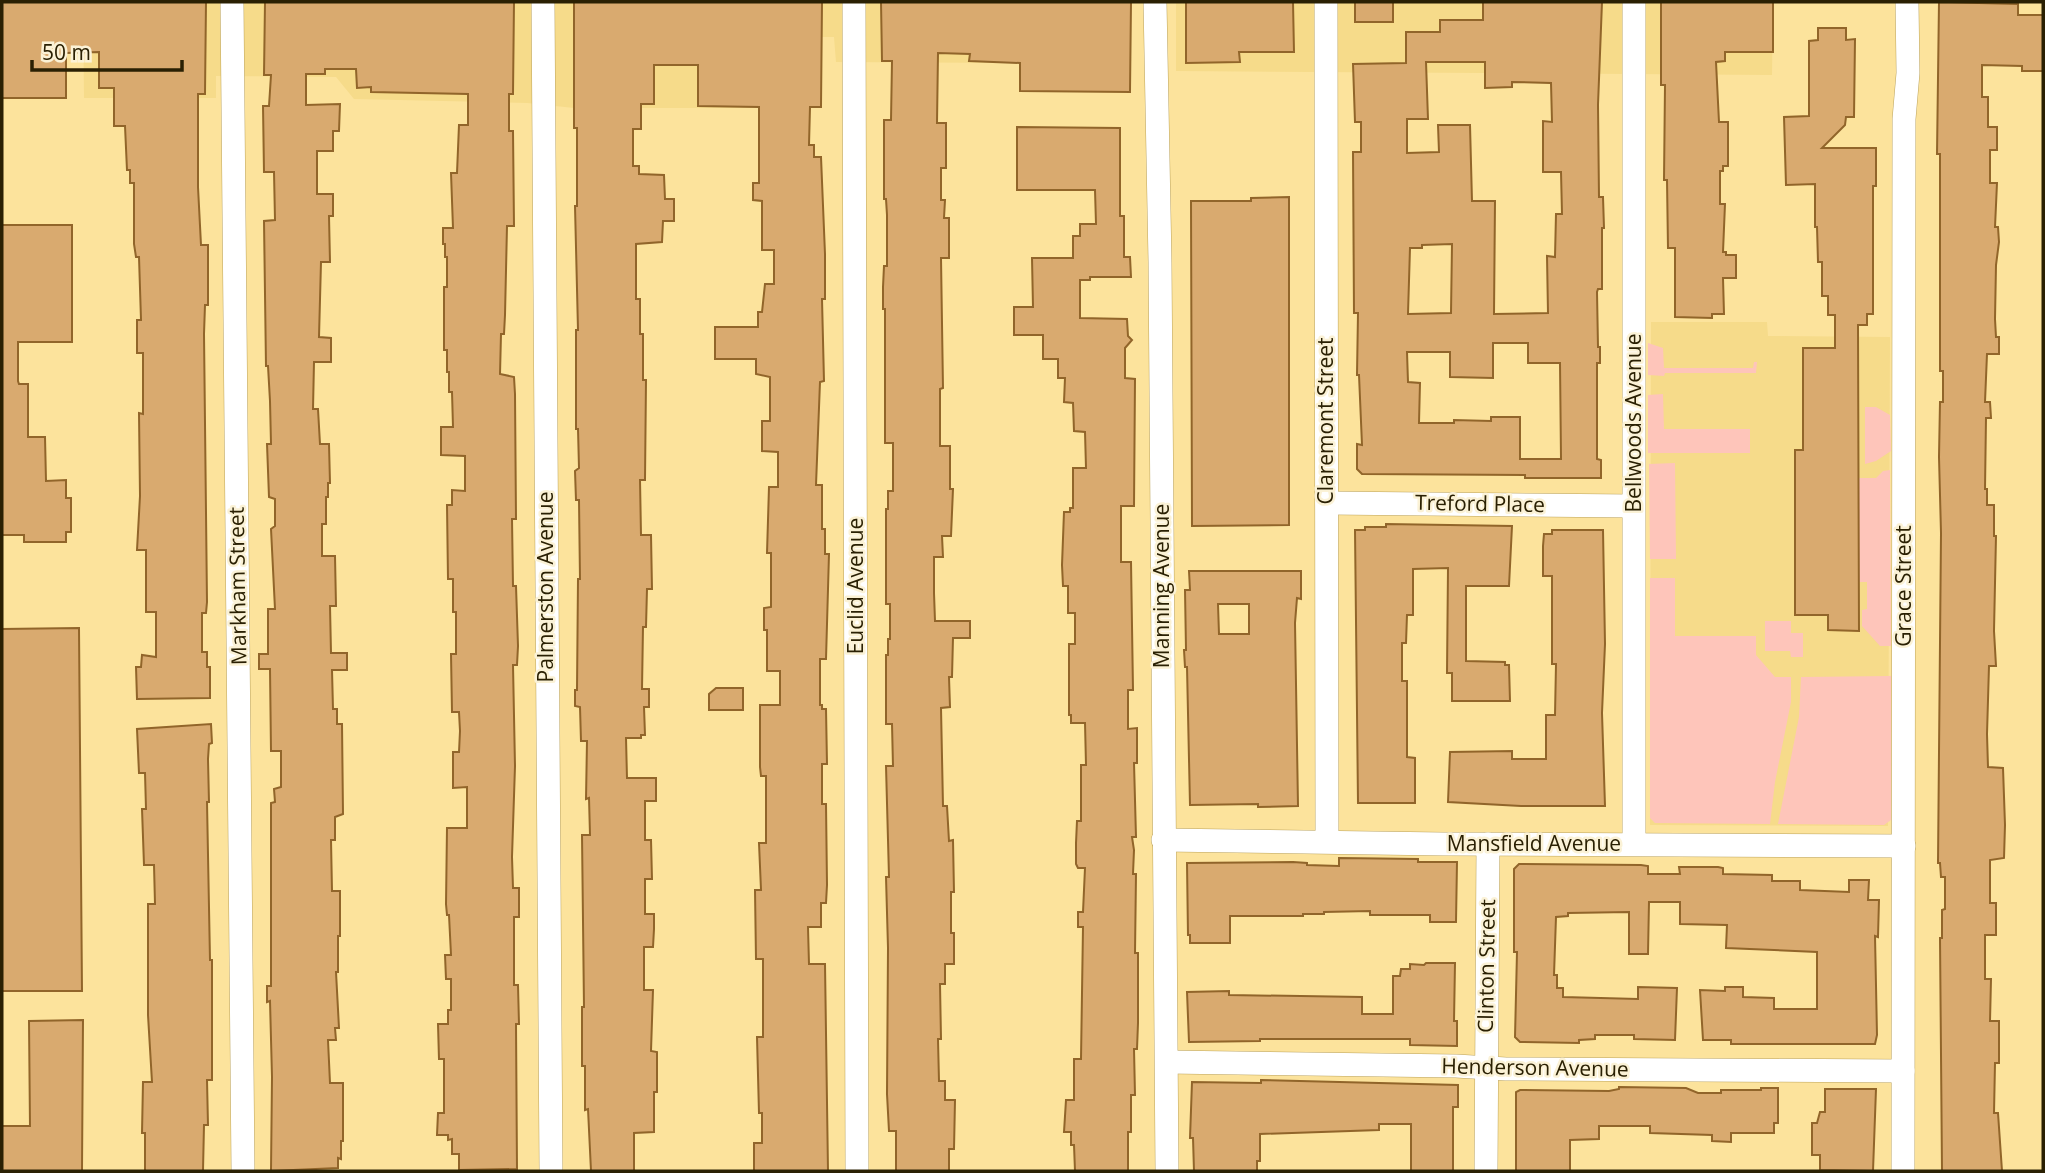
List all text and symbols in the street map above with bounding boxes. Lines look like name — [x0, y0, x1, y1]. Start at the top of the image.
scale bar — [32, 28, 182, 72]
text: 50 m — [42, 38, 91, 66]
street label: Bellwoods Avenue — [1619, 334, 1647, 512]
street label: Claremont Street — [1311, 337, 1339, 505]
street label: Treford Place — [1415, 488, 1545, 518]
street label: Palmerston Avenue — [531, 492, 559, 683]
street label: Manning Avenue — [1147, 504, 1175, 668]
street label: Markham Street — [222, 507, 252, 665]
street label: Euclid Avenue — [841, 518, 869, 654]
street label: Grace Street — [1889, 525, 1917, 647]
street label: Mansfield Avenue — [1447, 829, 1621, 857]
street label: Clinton Street — [1471, 899, 1501, 1033]
street label: Henderson Avenue — [1441, 1051, 1629, 1083]

